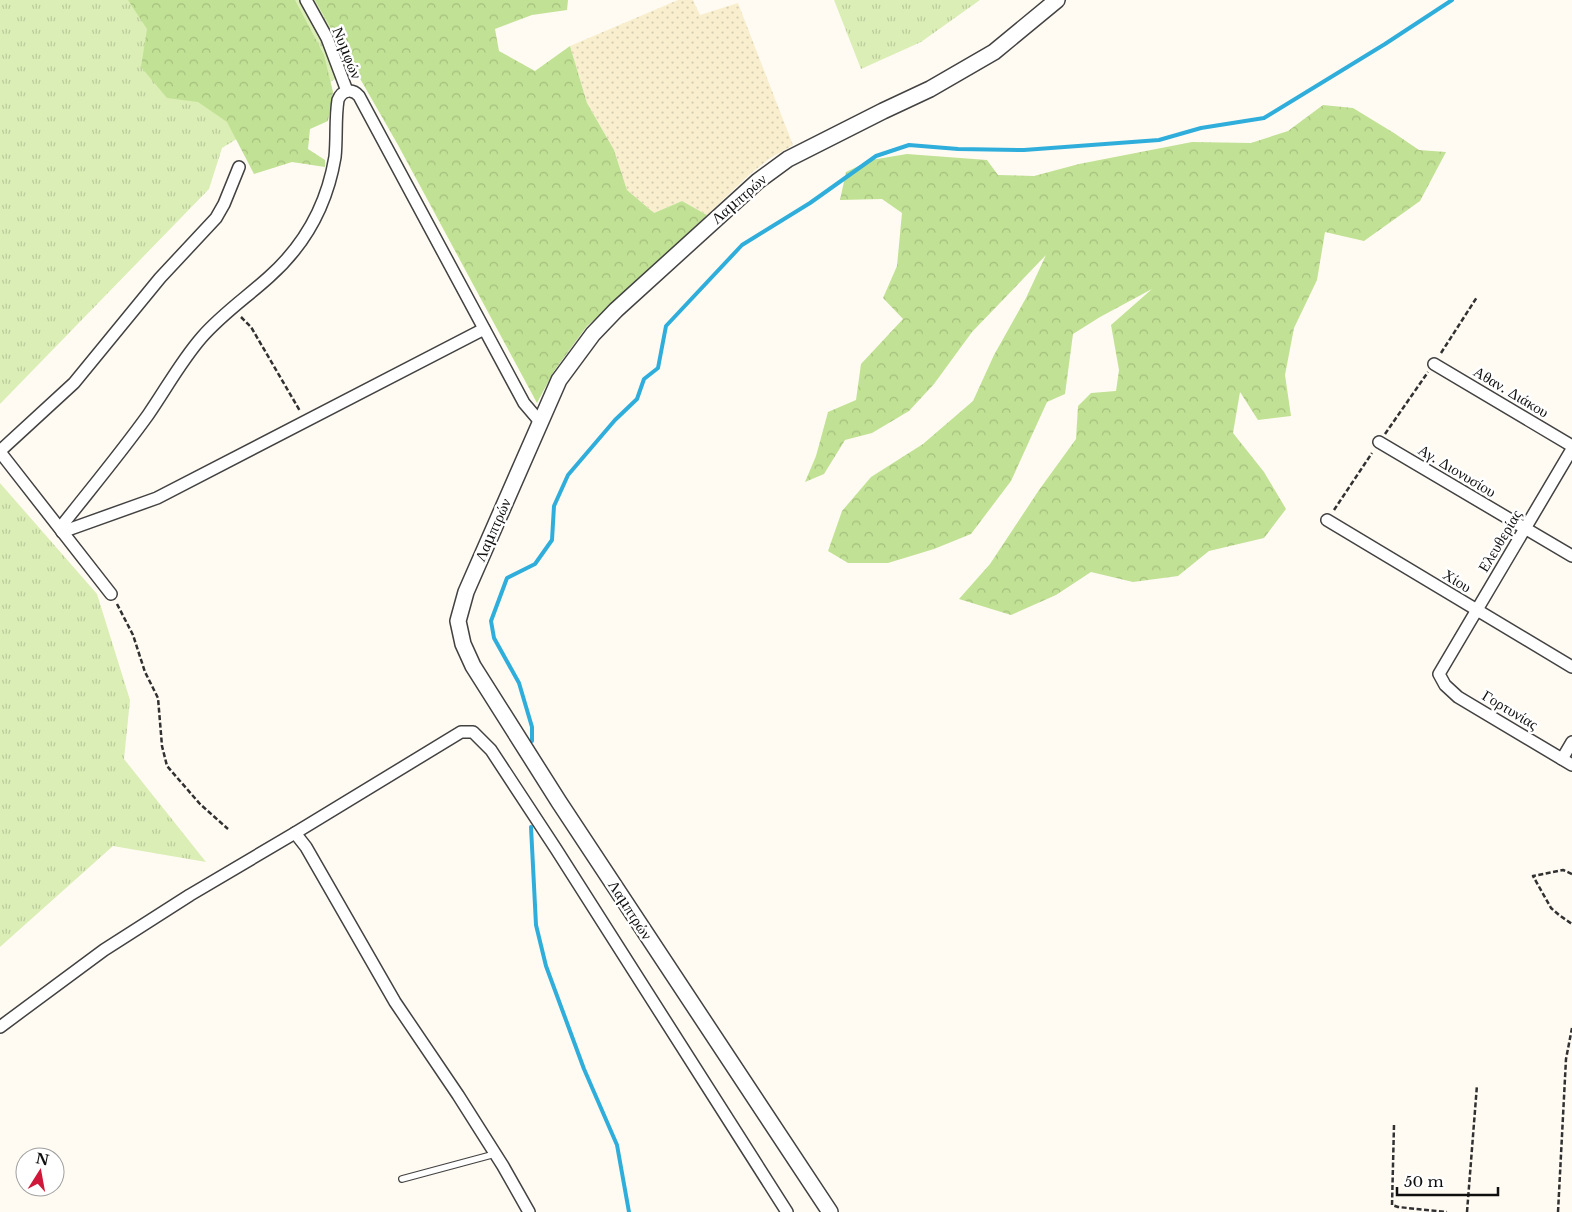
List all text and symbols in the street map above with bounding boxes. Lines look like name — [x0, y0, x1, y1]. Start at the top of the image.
street label: Νυμφών — [328, 24, 367, 82]
street label: Λαμπτρών — [707, 169, 770, 228]
street label: Αθαν. Διάκου — [1470, 362, 1552, 422]
street label: Αγ. Διονυσίου — [1415, 440, 1500, 501]
street label: Λαμπτρών — [470, 495, 515, 564]
street label: Ελευθερίας — [1474, 506, 1526, 575]
street label: Χίου — [1440, 565, 1475, 596]
street label: Γορτυνίας — [1479, 686, 1542, 734]
street label: Λαμπτρών — [604, 876, 657, 943]
north arrow — [15, 1147, 65, 1197]
text: N — [34, 1149, 51, 1169]
scale bar — [1397, 1164, 1498, 1196]
text: 50 m — [1404, 1172, 1444, 1191]

